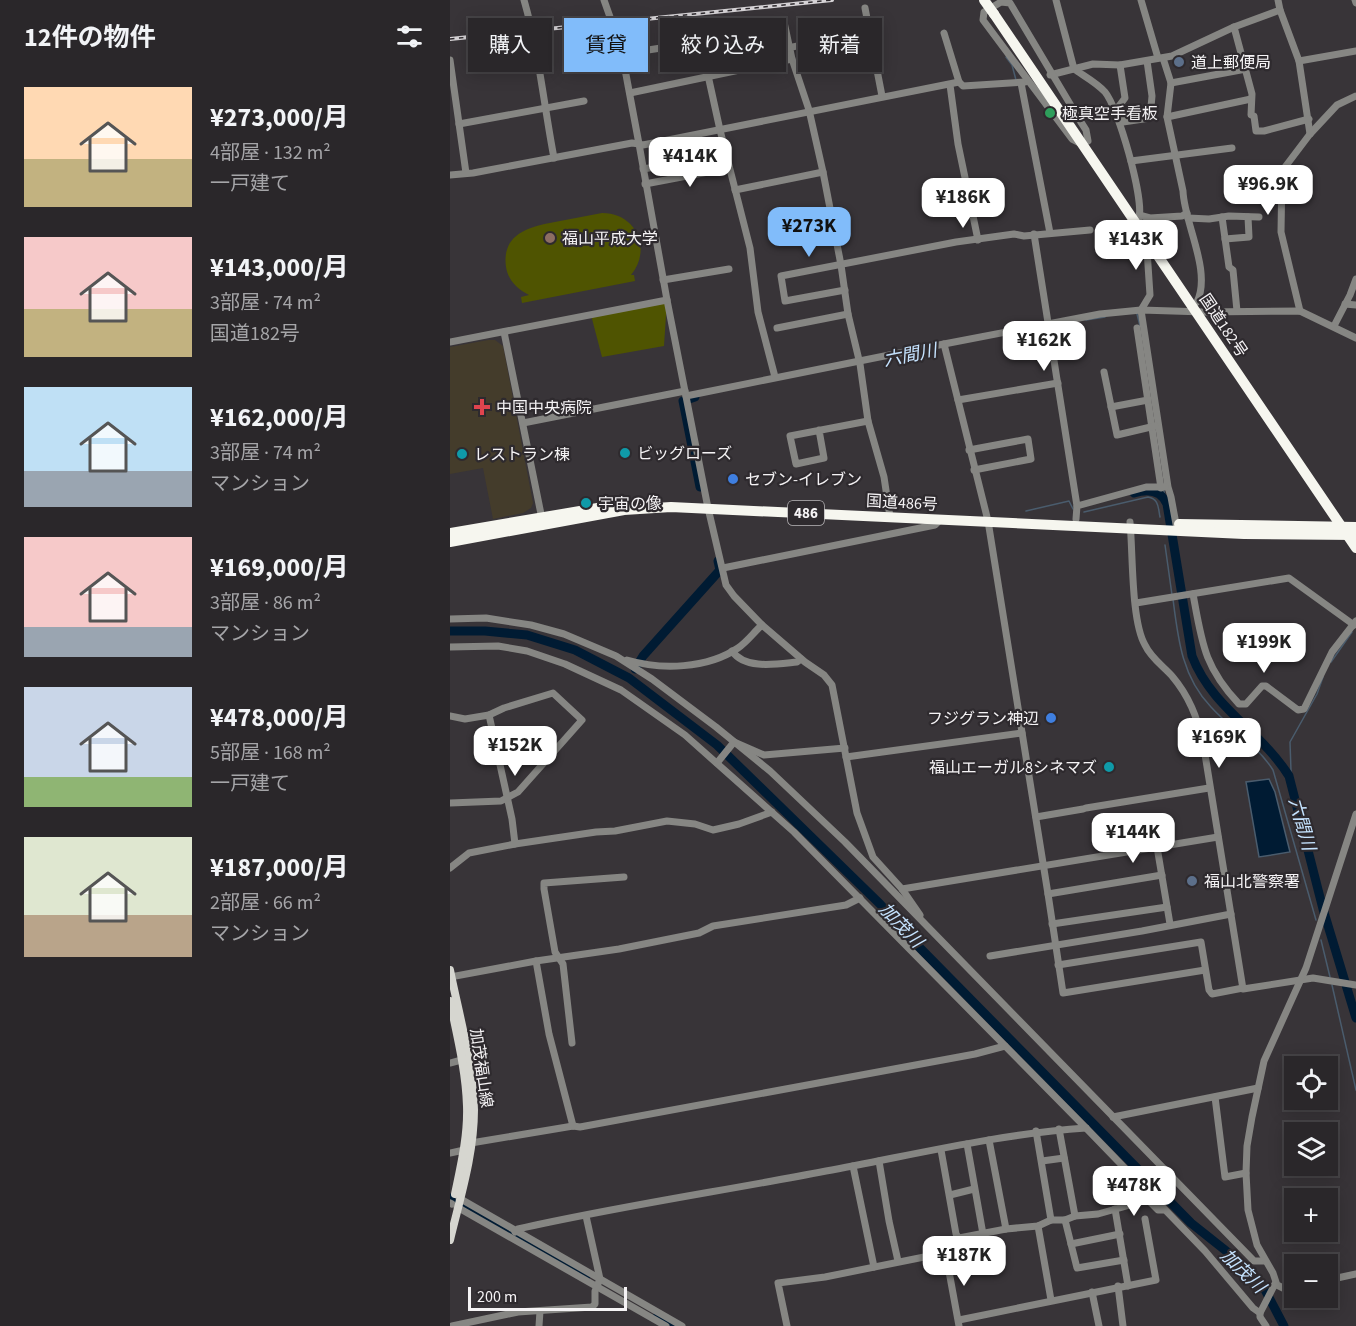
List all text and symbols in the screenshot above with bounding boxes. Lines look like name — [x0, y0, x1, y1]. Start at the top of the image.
chip: 購入 — [468, 18, 552, 72]
chip: 賃貸 — [564, 18, 648, 72]
chip: 絞り込み — [660, 18, 786, 72]
chip: 新着 — [798, 18, 882, 72]
text: 12件の物件 — [24, 19, 155, 56]
icon: filters — [393, 20, 426, 53]
place label: 道上郵便局 — [1191, 52, 1271, 74]
marker: 道上郵便局 — [1172, 55, 1186, 69]
text: ¥273,000/月 — [210, 99, 349, 136]
place label: 極真空手看板 — [1062, 103, 1158, 125]
marker: 極真空手看板 — [1043, 106, 1057, 120]
icon: home — [72, 111, 144, 183]
pin: ¥414K — [648, 137, 732, 188]
text: 4部屋 · 132 m² — [210, 139, 331, 167]
text: ¥414K — [663, 142, 717, 170]
pin: ¥96.9K — [1219, 165, 1317, 216]
text: 一戸建て — [210, 170, 290, 198]
text: ¥96.9K — [1238, 170, 1298, 198]
pin: ¥186K — [921, 178, 1005, 229]
text: ¥186K — [936, 183, 990, 211]
pin: ¥273K — [767, 207, 851, 258]
text: ¥273K — [782, 212, 836, 240]
pin: ¥143K — [1094, 220, 1178, 271]
text: ¥143K — [1109, 225, 1163, 253]
place label: 福山平成大学 — [562, 228, 658, 250]
marker: 福山平成大学 — [543, 231, 557, 245]
text: ¥143,000/月 — [210, 249, 349, 286]
icon: home — [72, 261, 144, 333]
text: 3部屋 · 74 m² — [210, 289, 321, 317]
street label: 国道182号 — [1194, 290, 1252, 361]
text: 国道182号 — [210, 320, 300, 348]
pin: ¥162K — [1002, 321, 1086, 372]
text: ¥162K — [1017, 326, 1071, 354]
water label: 六間川 — [881, 338, 941, 373]
place label: 中国中央病院 — [496, 397, 592, 419]
marker: 中国中央病院 — [473, 398, 491, 416]
text: ¥162,000/月 — [210, 399, 349, 436]
icon: home — [72, 411, 144, 483]
text: 3部屋 · 74 m² — [210, 439, 321, 467]
place label: ビッグローズ — [637, 443, 732, 465]
place label: レストラン棟 — [474, 444, 570, 466]
marker: ビッグローズ — [618, 446, 632, 460]
marker: レストラン棟 — [455, 447, 469, 461]
place label: セブン-イレブン — [745, 469, 862, 491]
text: マンション — [210, 470, 310, 498]
marker: セブン-イレブン — [726, 472, 740, 486]
street label: 国道486号 — [865, 490, 938, 516]
place label: 宇宙の像 — [598, 493, 662, 515]
marker: 宇宙の像 — [579, 496, 593, 510]
road number: 486 — [788, 501, 824, 525]
text: ¥169,000/月 — [210, 549, 349, 586]
icon: home — [72, 561, 144, 633]
text: 3部屋 · 86 m² — [210, 589, 321, 617]
text: マンション — [210, 620, 310, 648]
pin: ¥199K — [1222, 623, 1306, 674]
text: ¥199K — [1237, 628, 1291, 656]
text: ¥478,000/月 — [210, 699, 349, 736]
place label: フジグラン神辺 — [927, 708, 1039, 730]
icon: home — [72, 711, 144, 783]
marker: フジグラン神辺 — [1044, 711, 1058, 725]
pin: ¥169K — [1177, 718, 1261, 769]
text: ¥169K — [1192, 723, 1246, 751]
pin: ¥152K — [473, 726, 557, 777]
text: ¥152K — [488, 731, 542, 759]
text: 5部屋 · 168 m² — [210, 739, 331, 767]
place label: 福山エーガル8シネマズ — [929, 757, 1097, 779]
marker: 福山エーガル8シネマズ — [1102, 760, 1116, 774]
text: 一戸建て — [210, 770, 290, 798]
water label: 六間川 — [1282, 795, 1322, 855]
pin: ¥144K — [1091, 813, 1175, 864]
text: ¥144K — [1106, 818, 1160, 846]
text: ¥187,000/月 — [210, 849, 349, 886]
icon: home — [72, 861, 144, 933]
place label: 福山北警察署 — [1204, 871, 1300, 893]
marker: 福山北警察署 — [1185, 874, 1199, 888]
text: 2部屋 · 66 m² — [210, 889, 321, 917]
water label: 加茂川 — [873, 897, 930, 955]
text: マンション — [210, 920, 310, 948]
street label: 加茂福山線 — [465, 1027, 497, 1109]
map controls — [1284, 1056, 1338, 1308]
button: locate — [1284, 1056, 1338, 1110]
button: layers — [1284, 1122, 1338, 1176]
pin: ¥478K — [1092, 1166, 1176, 1217]
text: ¥478K — [1107, 1171, 1161, 1199]
button: + — [1284, 1188, 1338, 1242]
pin: ¥187K — [922, 1236, 1006, 1287]
text: ¥187K — [937, 1241, 991, 1269]
water label: 加茂川 — [1215, 1244, 1272, 1300]
button: − — [1284, 1254, 1338, 1308]
scale bar — [468, 1284, 627, 1312]
text: 200 m — [477, 1286, 517, 1308]

